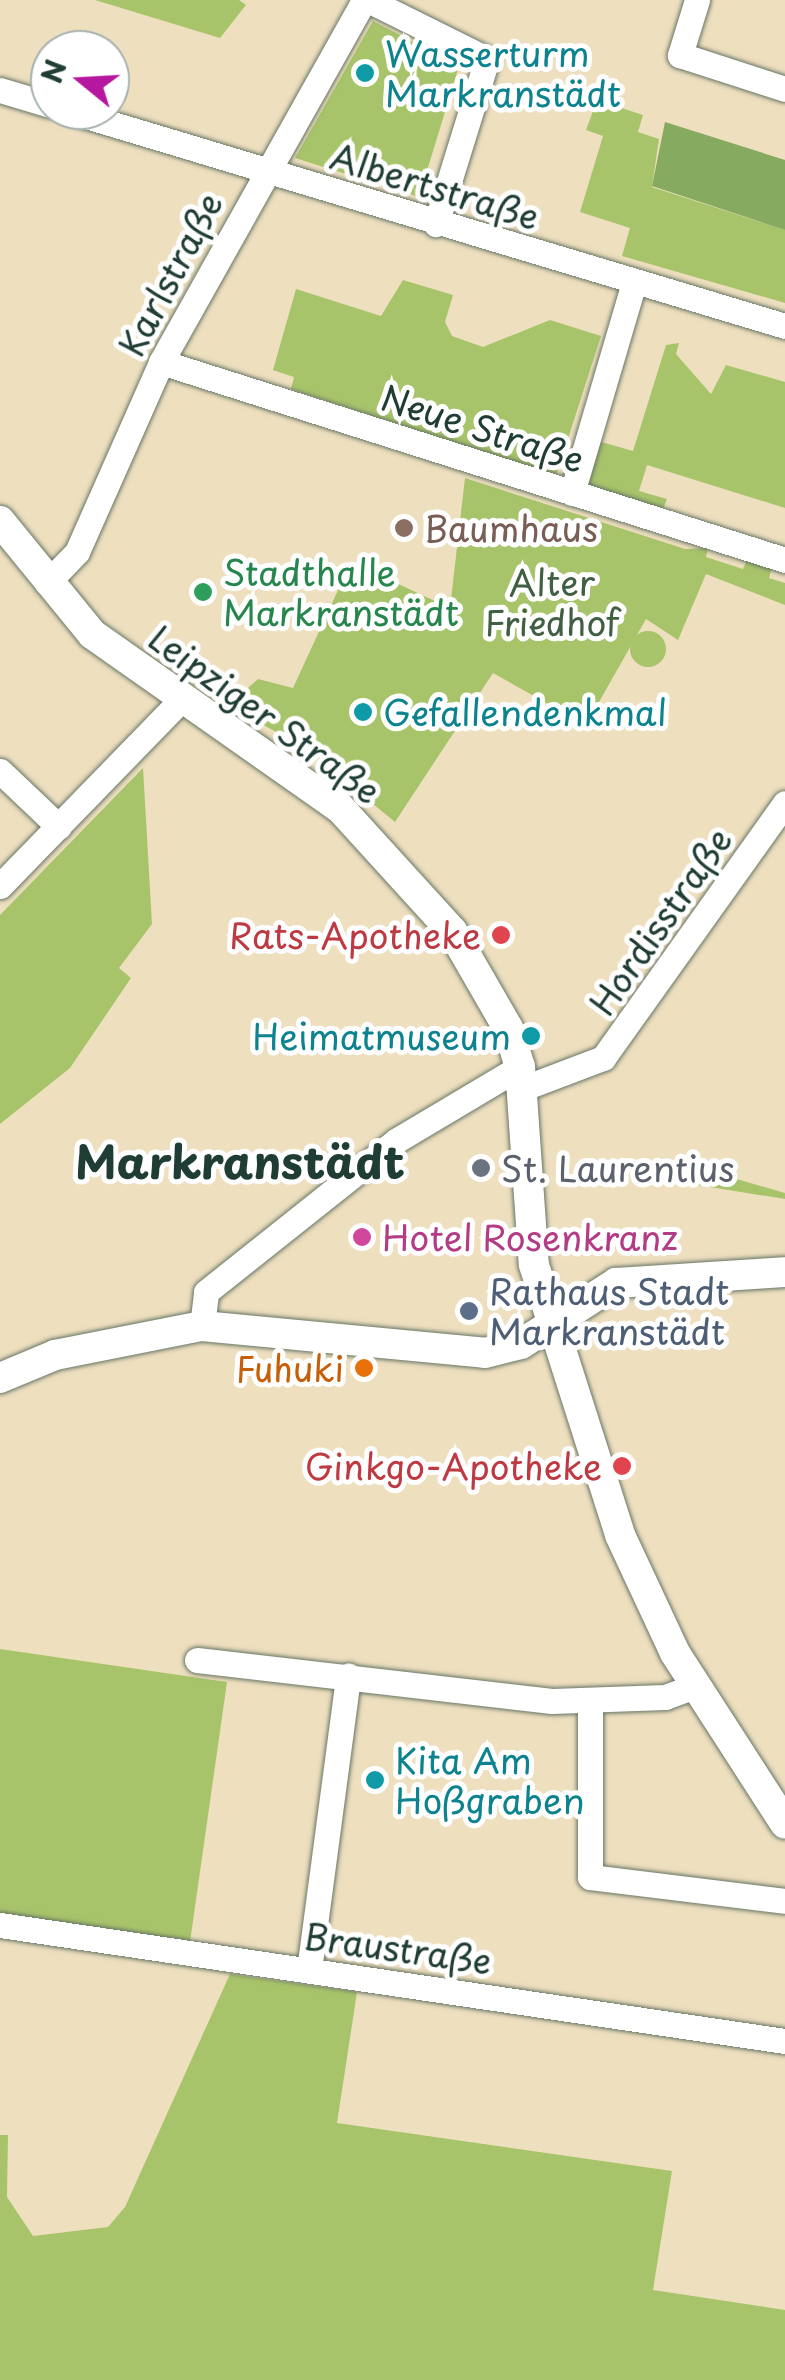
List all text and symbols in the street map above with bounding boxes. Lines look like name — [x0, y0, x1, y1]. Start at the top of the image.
north arrow — [30, 30, 130, 130]
place label: Wasserturm Markranstädt — [385, 32, 621, 114]
text: N — [29, 54, 77, 88]
marker: Wasserturm Markranstädt — [354, 62, 376, 84]
street label: Albertstraße — [326, 134, 544, 238]
street label: Karlstraße — [109, 185, 231, 363]
street label: Neue Straße — [376, 375, 590, 481]
place label: Baumhaus — [424, 507, 598, 549]
marker: Baumhaus — [393, 517, 415, 539]
place label: Stadthalle Markranstädt — [223, 551, 459, 633]
park label: Alter Friedhof — [485, 561, 619, 643]
marker: Stadthalle Markranstädt — [192, 581, 214, 603]
street label: Leipziger Straße — [141, 616, 389, 812]
place label: Gefallendenkmal — [383, 691, 667, 733]
marker: Gefallendenkmal — [352, 701, 374, 723]
street label: Hordisstraße — [580, 819, 740, 1023]
place label: Rats-Apotheke — [229, 914, 481, 956]
marker: Rats-Apotheke — [490, 924, 512, 946]
place label: Heimatmuseum — [252, 1015, 511, 1057]
marker: Heimatmuseum — [520, 1025, 542, 1047]
district label: Markranstädt — [75, 1134, 405, 1188]
place label: St. Laurentius — [501, 1147, 733, 1189]
marker: St. Laurentius — [470, 1157, 492, 1179]
place label: Hotel Rosenkranz — [382, 1216, 677, 1258]
marker: Hotel Rosenkranz — [351, 1226, 373, 1248]
place label: Rathaus Stadt Markranstädt — [489, 1270, 728, 1352]
marker: Rathaus Stadt Markranstädt — [458, 1300, 480, 1322]
place label: Fuhuki — [236, 1347, 344, 1389]
marker: Fuhuki — [353, 1357, 375, 1379]
place label: Ginkgo-Apotheke — [305, 1445, 602, 1487]
marker: Ginkgo-Apotheke — [611, 1455, 633, 1477]
place label: Kita Am Hoßgraben — [395, 1739, 585, 1821]
marker: Kita Am Hoßgraben — [364, 1769, 386, 1791]
street label: Braustraße — [301, 1914, 495, 1982]

